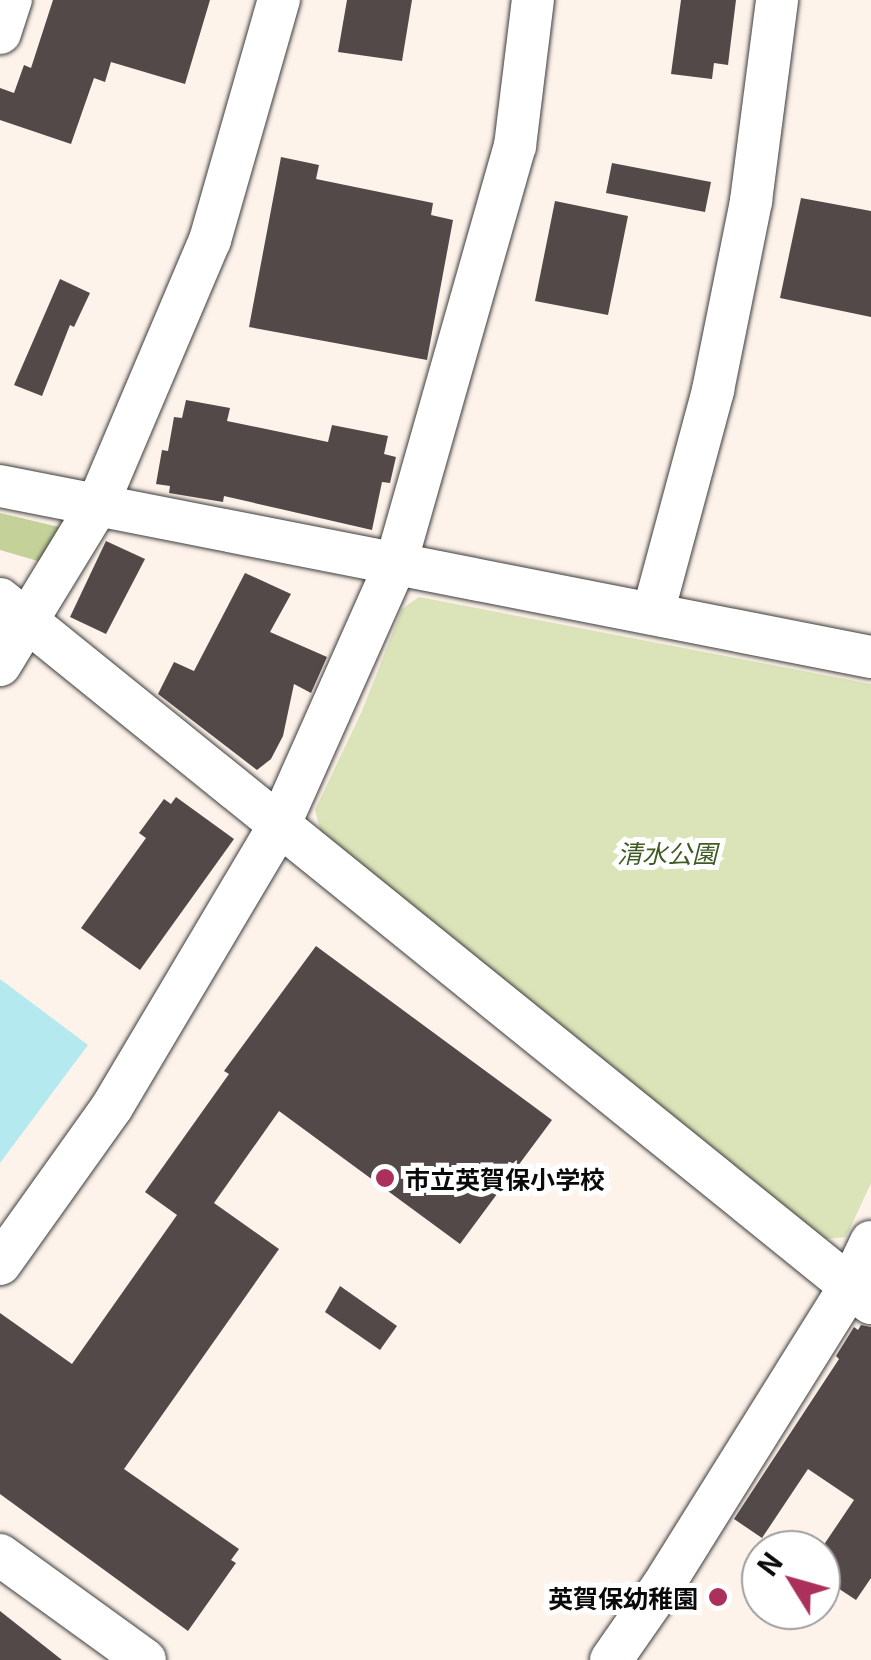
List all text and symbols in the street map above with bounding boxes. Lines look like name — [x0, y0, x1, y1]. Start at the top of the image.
park label: 清水公園 — [617, 837, 717, 867]
place label: 市立英賀保小学校 — [405, 1163, 605, 1193]
marker: 市立英賀保小学校 — [374, 1167, 396, 1189]
north arrow — [741, 1530, 841, 1630]
text: N — [746, 1543, 791, 1584]
place label: 英賀保幼稚園 — [548, 1582, 698, 1612]
marker: 英賀保幼稚園 — [707, 1586, 729, 1608]

